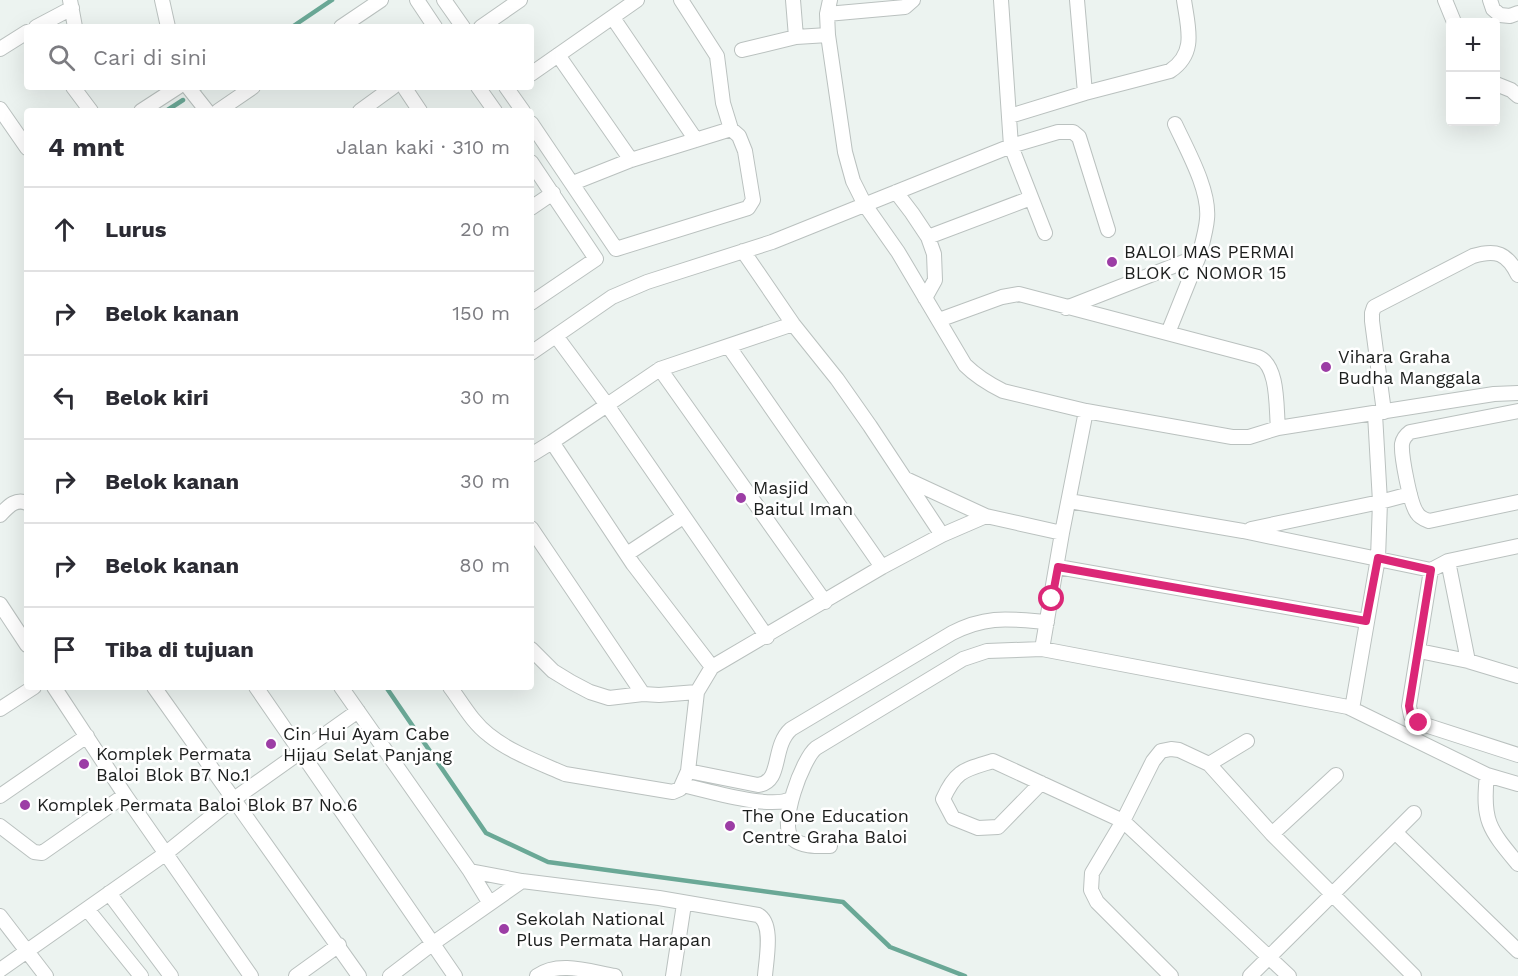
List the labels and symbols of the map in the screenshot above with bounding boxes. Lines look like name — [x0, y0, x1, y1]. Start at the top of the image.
place label: BALOI MAS PERMAI BLOK C NOMOR 15 — [1124, 241, 1295, 283]
marker: BALOI MAS PERMAI BLOK C NOMOR 15 — [1105, 255, 1119, 269]
place label: Vihara Graha Budha Manggala — [1338, 346, 1481, 388]
marker: Vihara Graha Budha Manggala — [1319, 360, 1333, 374]
place label: Masjid Baitul Iman — [753, 477, 853, 519]
marker: Masjid Baitul Iman — [734, 491, 748, 505]
route start — [1038, 585, 1064, 611]
route end — [1405, 709, 1431, 735]
place label: Cin Hui Ayam Cabe Hijau Selat Panjang — [283, 723, 453, 765]
marker: Cin Hui Ayam Cabe Hijau Selat Panjang — [264, 737, 278, 751]
place label: Komplek Permata Baloi Blok B7 No.1 — [96, 743, 251, 785]
marker: Komplek Permata Baloi Blok B7 No.1 — [77, 757, 91, 771]
place label: Komplek Permata Baloi Blok B7 No.6 — [37, 794, 358, 815]
marker: Komplek Permata Baloi Blok B7 No.6 — [18, 798, 32, 812]
place label: The One Education Centre Graha Baloi — [742, 805, 909, 847]
marker: The One Education Centre Graha Baloi — [723, 819, 737, 833]
place label: Sekolah National Plus Permata Harapan — [516, 908, 711, 950]
marker: Sekolah National Plus Permata Harapan — [497, 922, 511, 936]

